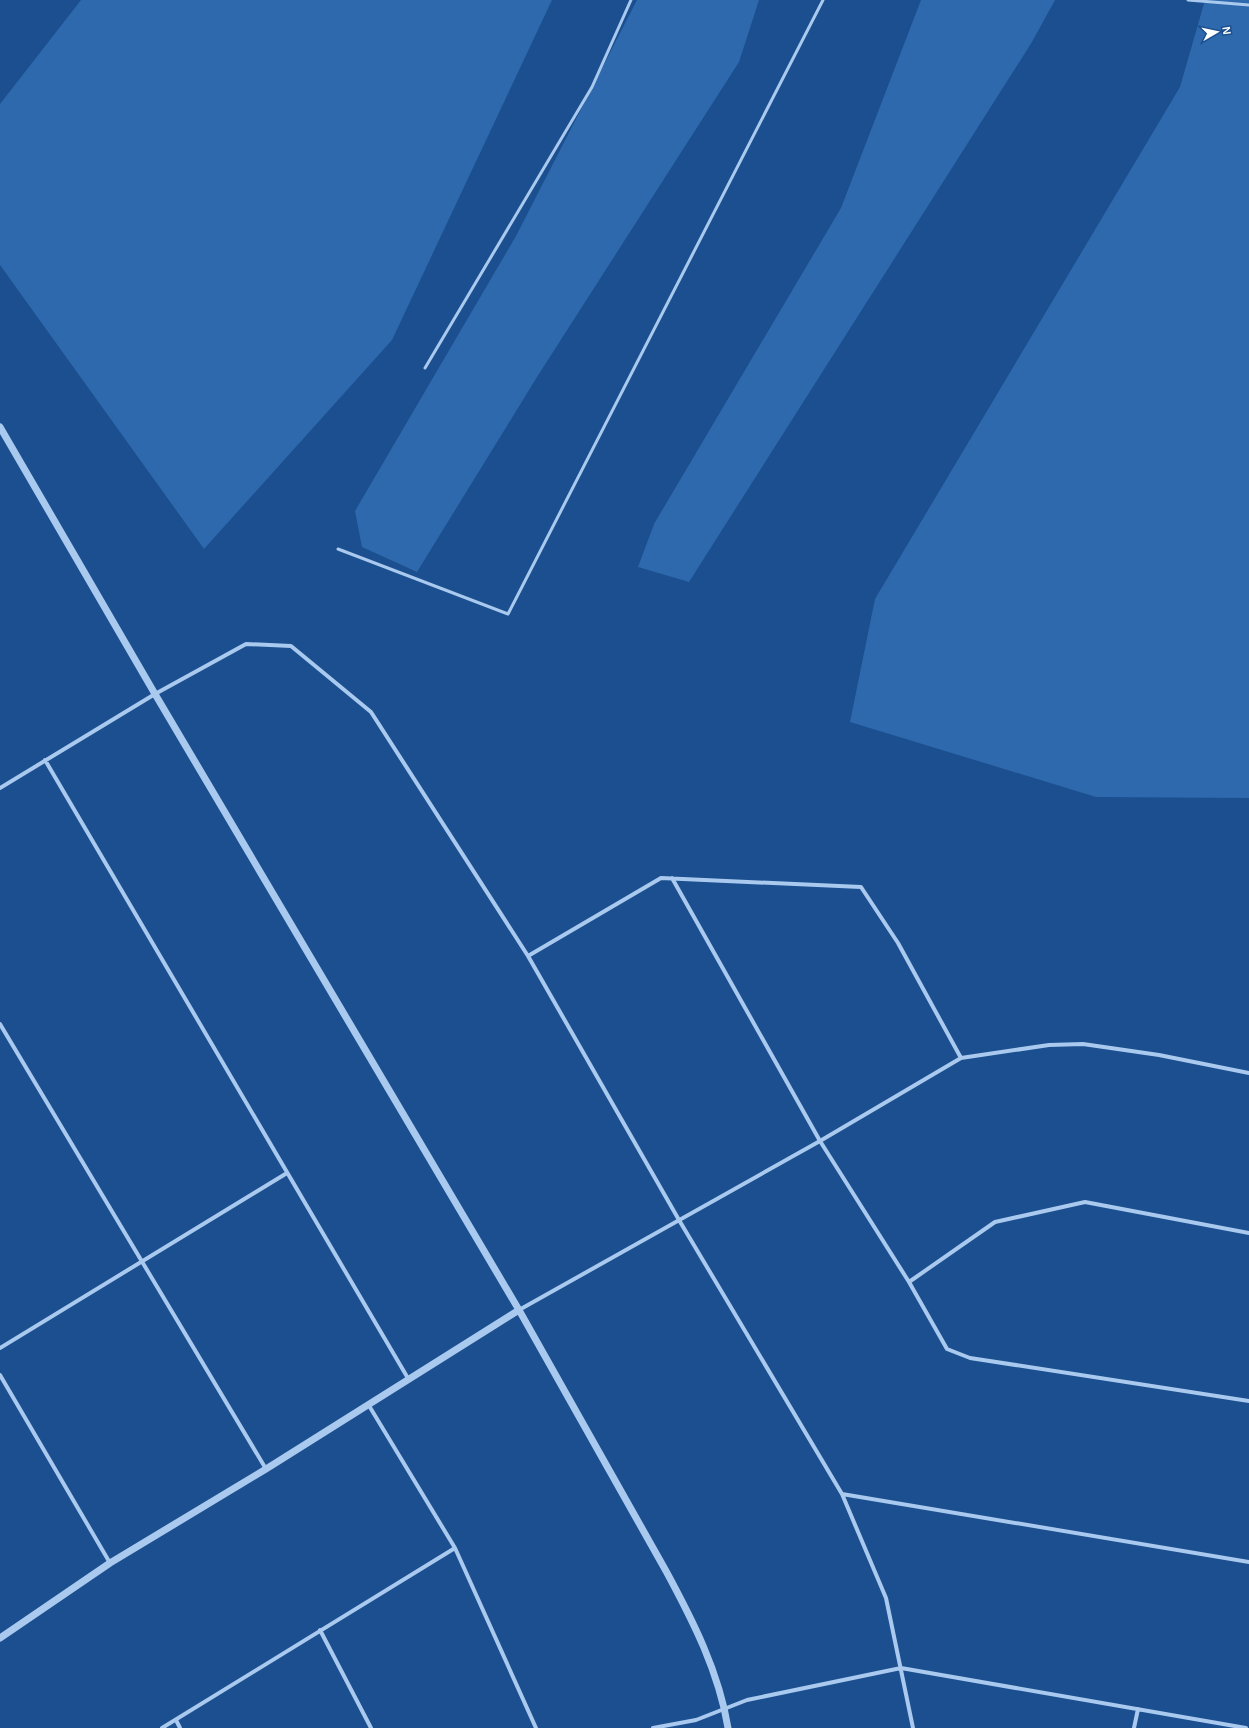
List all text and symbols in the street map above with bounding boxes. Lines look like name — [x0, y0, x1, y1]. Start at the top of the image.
north arrow — [1197, 12, 1237, 52]
text: N — [1220, 26, 1233, 35]

